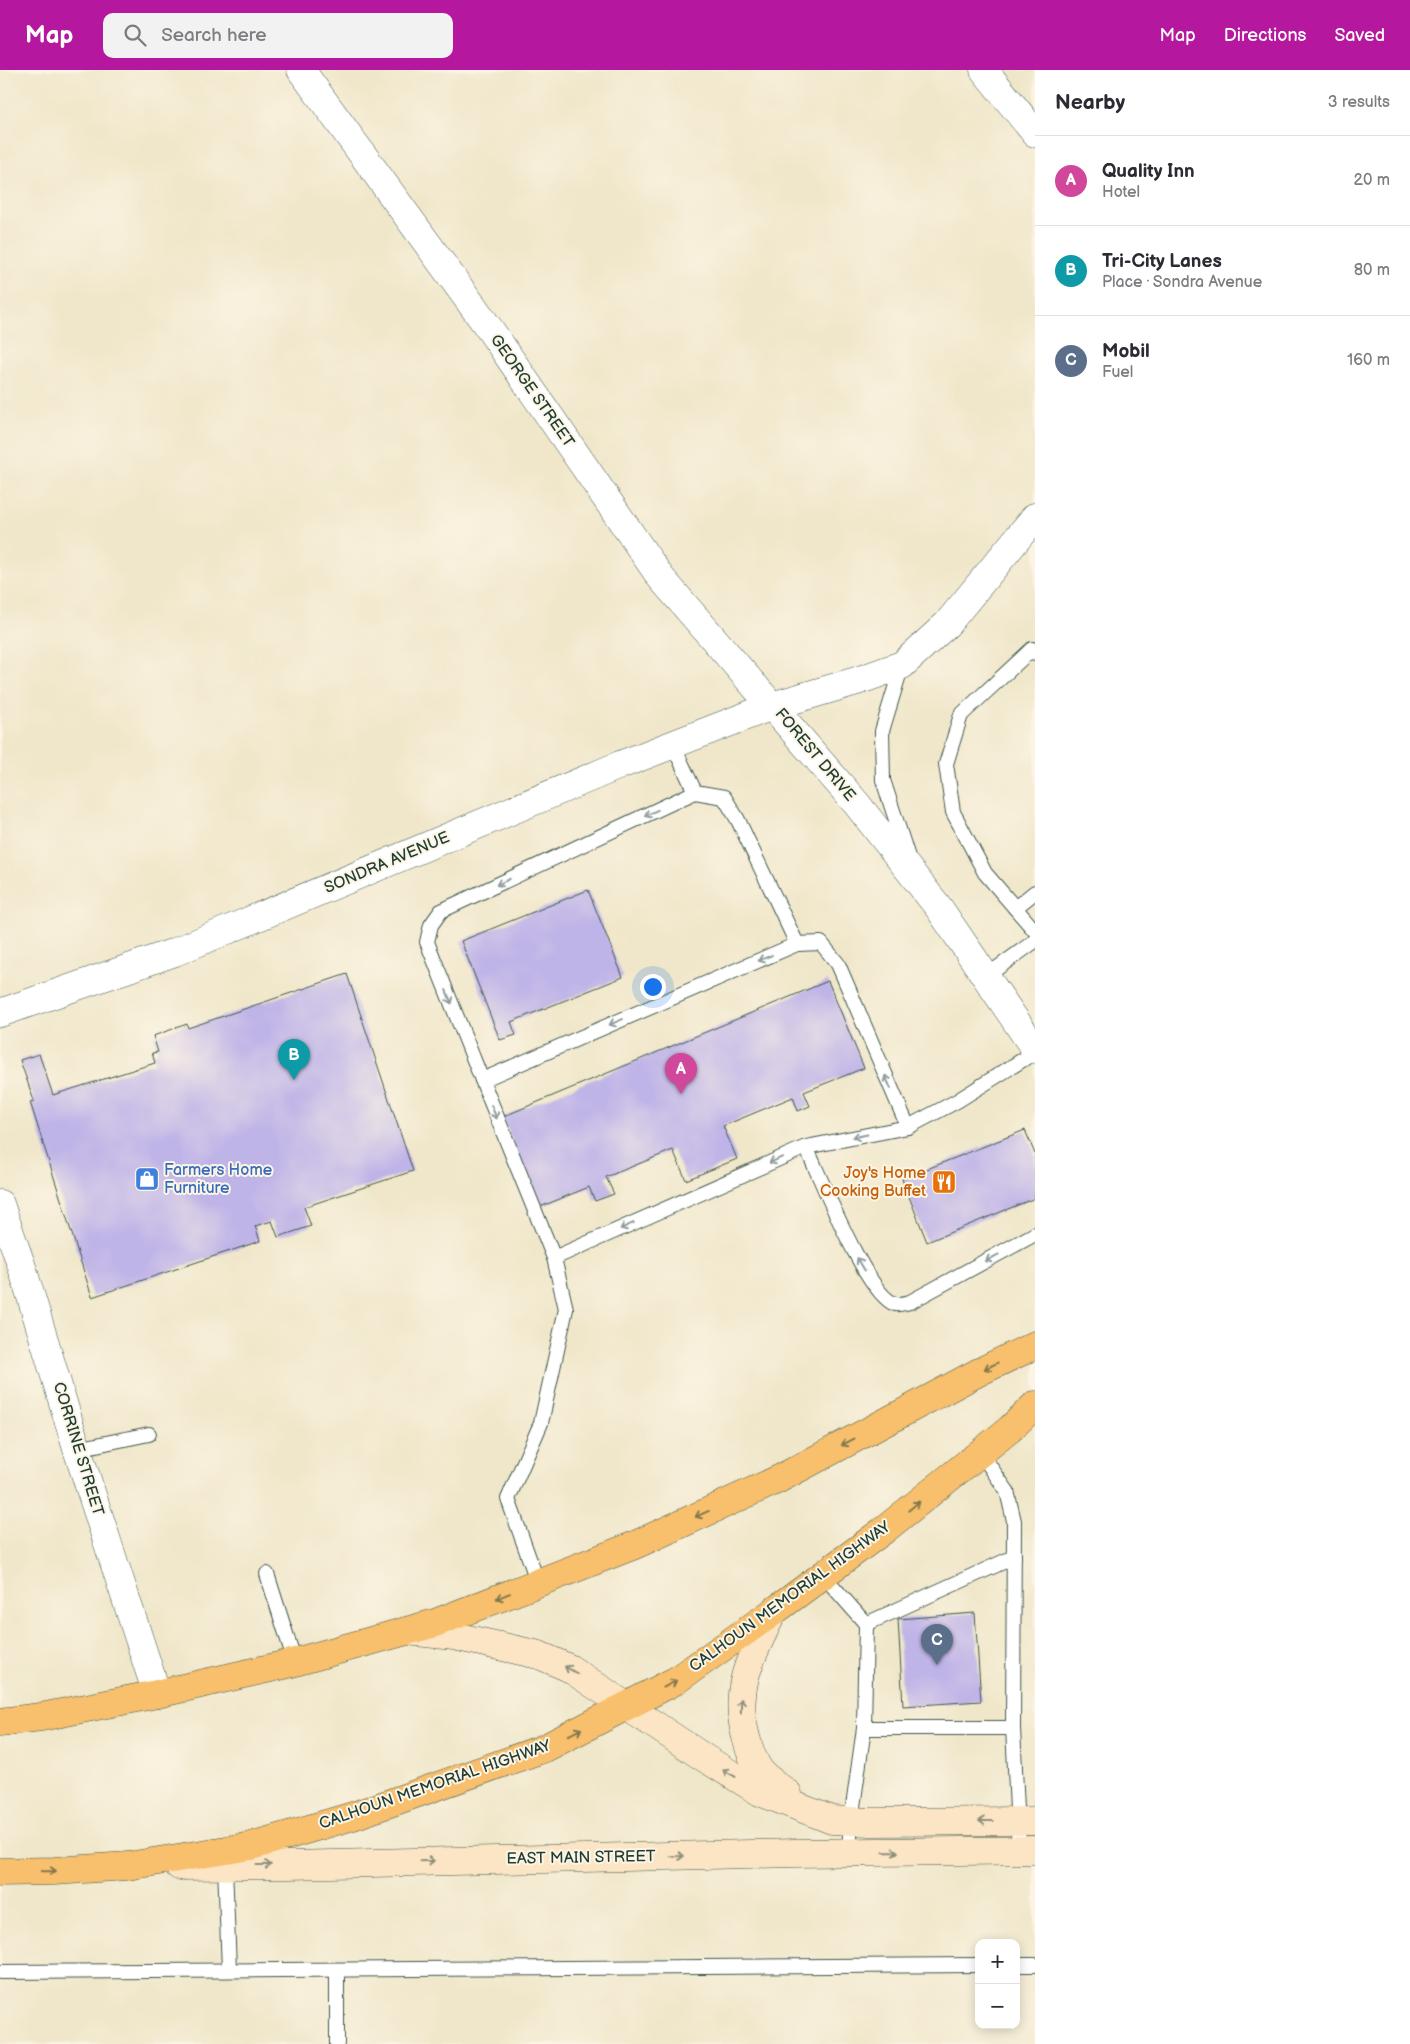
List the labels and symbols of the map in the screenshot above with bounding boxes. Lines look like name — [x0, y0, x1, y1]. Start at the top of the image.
street label: GEORGE STREET — [486, 331, 578, 451]
street label: FOREST DRIVE — [771, 705, 859, 805]
one-way arrow — [644, 809, 659, 818]
street label: SONDRA AVENUE — [322, 828, 452, 898]
one-way arrow — [496, 877, 511, 887]
one-way arrow — [758, 954, 773, 964]
your location — [640, 974, 666, 1000]
one-way arrow — [445, 988, 454, 1004]
one-way arrow — [608, 1019, 623, 1028]
pin: B — [278, 1039, 310, 1080]
pin: A — [665, 1053, 697, 1094]
one-way arrow — [883, 1075, 893, 1090]
one-way arrow — [490, 1104, 500, 1119]
one-way arrow — [852, 1132, 868, 1142]
one-way arrow — [769, 1156, 784, 1165]
place label: Farmers Home Furniture — [164, 1161, 273, 1198]
place label: Joy's Home Cooking Buffet — [820, 1164, 927, 1201]
shop icon: Farmers Home Furniture — [134, 1166, 160, 1192]
restaurant icon: Joy's Home Cooking Buffet — [931, 1169, 957, 1195]
one-way arrow — [620, 1221, 635, 1231]
one-way arrow — [985, 1253, 1000, 1263]
one-way arrow — [855, 1257, 865, 1271]
one-way arrow — [984, 1362, 999, 1371]
street label: CORRINE STREET — [49, 1380, 108, 1519]
one-way arrow — [840, 1437, 855, 1447]
one-way arrow — [908, 1500, 921, 1511]
one-way arrow — [695, 1510, 710, 1520]
street label: CALHOUN MEMORIAL HIGHWAY — [686, 1517, 895, 1676]
one-way arrow — [496, 1592, 512, 1601]
pin: C — [921, 1624, 953, 1665]
one-way arrow — [564, 1665, 579, 1675]
one-way arrow — [662, 1679, 677, 1688]
one-way arrow — [737, 1699, 746, 1715]
one-way arrow — [567, 1727, 582, 1736]
street label: CALHOUN MEMORIAL HIGHWAY — [317, 1736, 554, 1834]
one-way arrow — [723, 1768, 737, 1778]
one-way arrow — [979, 1816, 995, 1826]
street label: EAST MAIN STREET — [506, 1847, 656, 1869]
one-way arrow — [883, 1847, 899, 1857]
one-way arrow — [668, 1851, 684, 1860]
one-way arrow — [418, 1856, 434, 1866]
one-way arrow — [256, 1860, 272, 1870]
one-way arrow — [40, 1866, 56, 1876]

